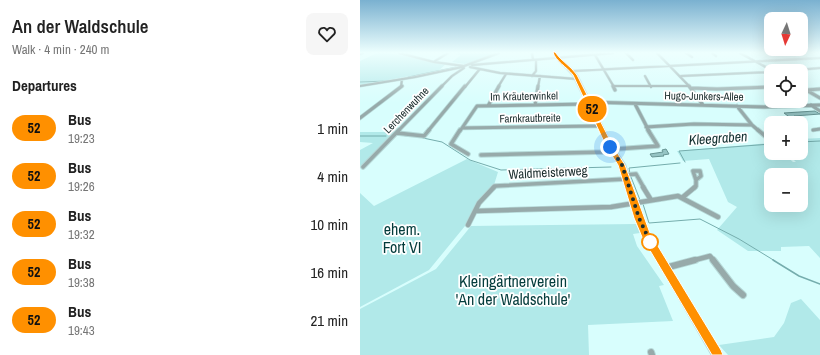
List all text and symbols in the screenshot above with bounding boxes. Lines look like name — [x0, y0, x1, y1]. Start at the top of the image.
north arrow — [764, 12, 808, 56]
map controls — [764, 12, 808, 212]
text: An der Waldschule — [12, 13, 148, 39]
button: heart — [306, 13, 348, 55]
text: Walk · 4 min · 240 m — [12, 41, 109, 58]
button: locate — [764, 64, 808, 108]
text: Departures — [12, 75, 77, 96]
street label: Lerchenwuhne — [380, 84, 432, 136]
street label: Im Kräuterwinkel — [490, 88, 558, 104]
street label: Hugo-Junkers-Allee — [664, 88, 744, 104]
line badge: 52 — [574, 96, 610, 122]
text: 52 — [586, 100, 598, 118]
text: Bus — [68, 109, 91, 130]
street label: Farnkrautbreite — [499, 110, 561, 126]
button: + — [764, 116, 808, 160]
text: 1 min — [317, 118, 348, 139]
text: 52 — [28, 119, 40, 137]
water label: Kleegraben — [688, 127, 748, 149]
text: 19:23 — [68, 130, 95, 147]
your location — [600, 137, 620, 157]
text: Bus — [68, 157, 91, 178]
street label: Waldmeisterweg — [508, 162, 588, 183]
text: 4 min — [317, 166, 348, 187]
text: 52 — [28, 167, 40, 185]
button: − — [764, 168, 808, 212]
text: 19:26 — [68, 178, 95, 195]
text: Bus — [68, 205, 91, 226]
text: 10 min — [310, 214, 348, 235]
text: 52 — [28, 215, 40, 233]
park label: ehem. Fort VI — [383, 218, 421, 258]
text: 19:32 — [68, 226, 95, 243]
unlabelled marker — [641, 233, 659, 251]
text: Bus — [68, 253, 91, 274]
text: 16 min — [310, 262, 348, 283]
text: 52 — [28, 263, 40, 281]
park label: Kleingärtnerverein 'An der Waldschule' — [456, 270, 570, 310]
text: 19:38 — [68, 274, 95, 291]
text: Bus — [68, 301, 91, 322]
text: 21 min — [310, 310, 348, 331]
text: 52 — [28, 311, 40, 329]
text: 19:43 — [68, 322, 95, 339]

